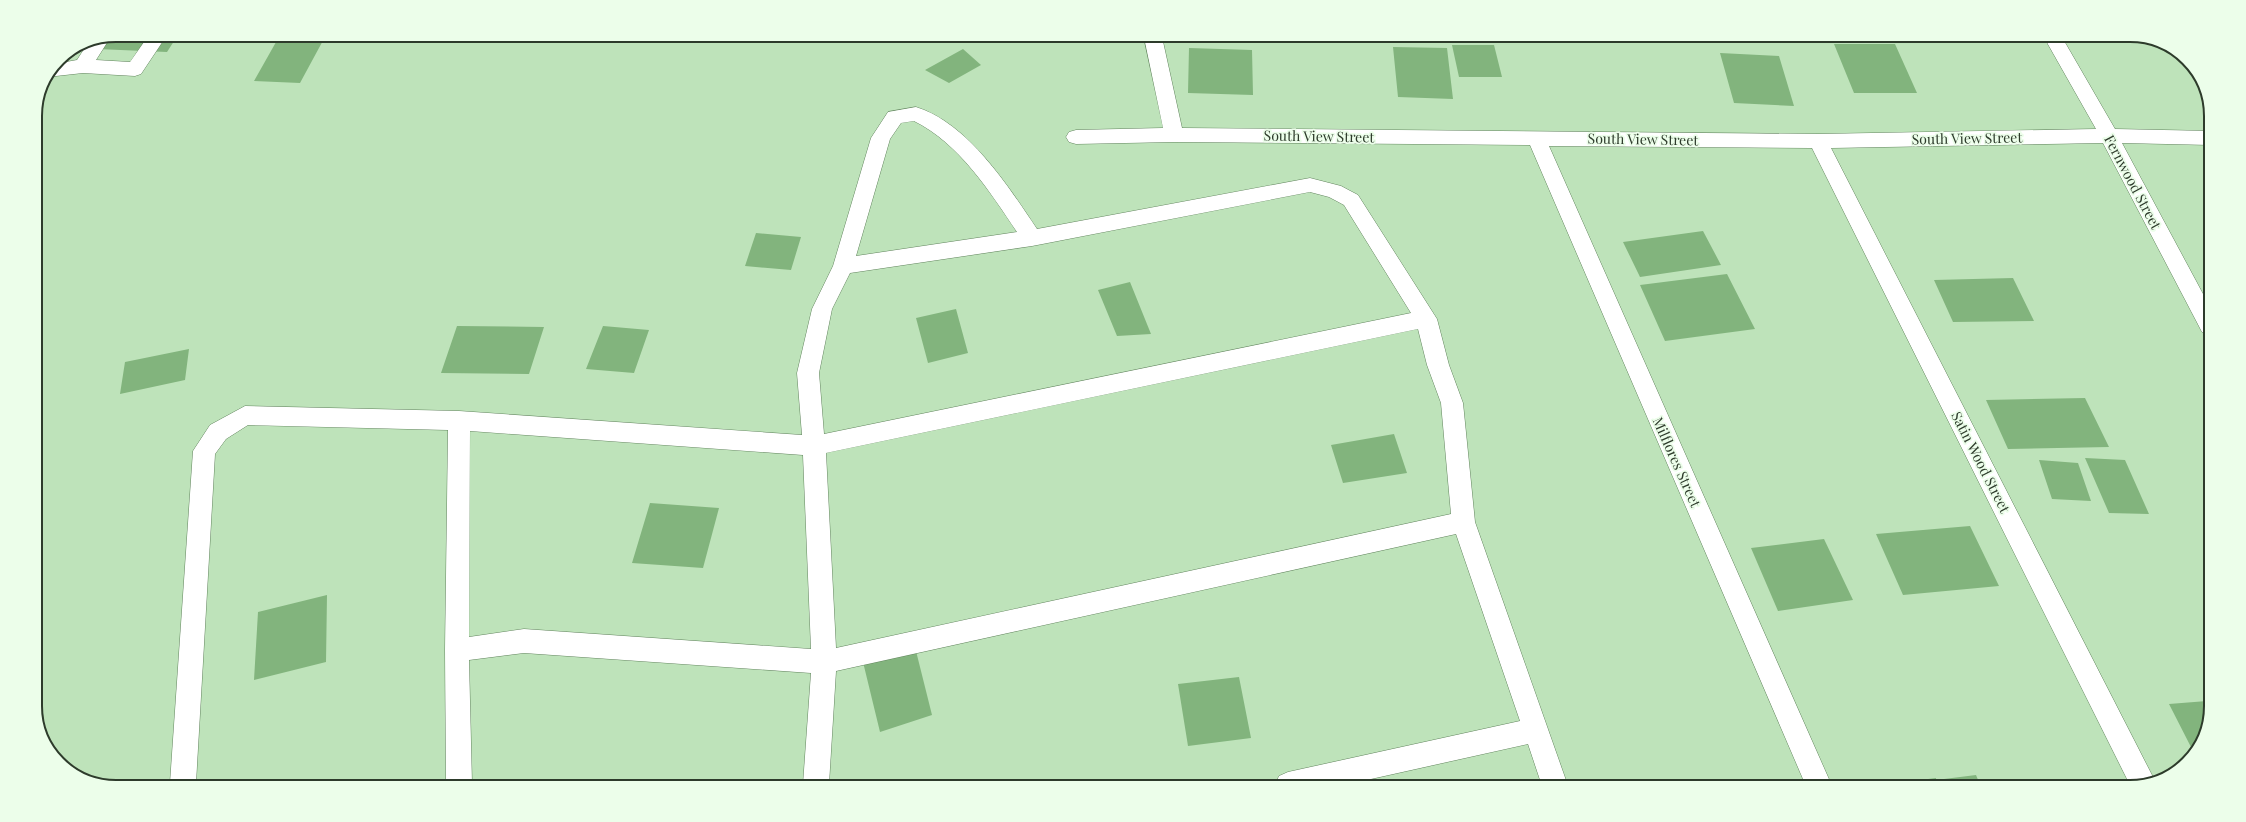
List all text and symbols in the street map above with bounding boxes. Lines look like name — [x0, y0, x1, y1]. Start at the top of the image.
street label: South View Street — [1264, 126, 1376, 146]
street label: South View Street — [1912, 128, 2024, 148]
street label: South View Street — [1588, 129, 1700, 149]
street label: Fernwood Street — [2100, 131, 2166, 233]
street label: Satin Wood Street — [1947, 408, 2015, 517]
street label: Milflores Street — [1649, 414, 1706, 511]

